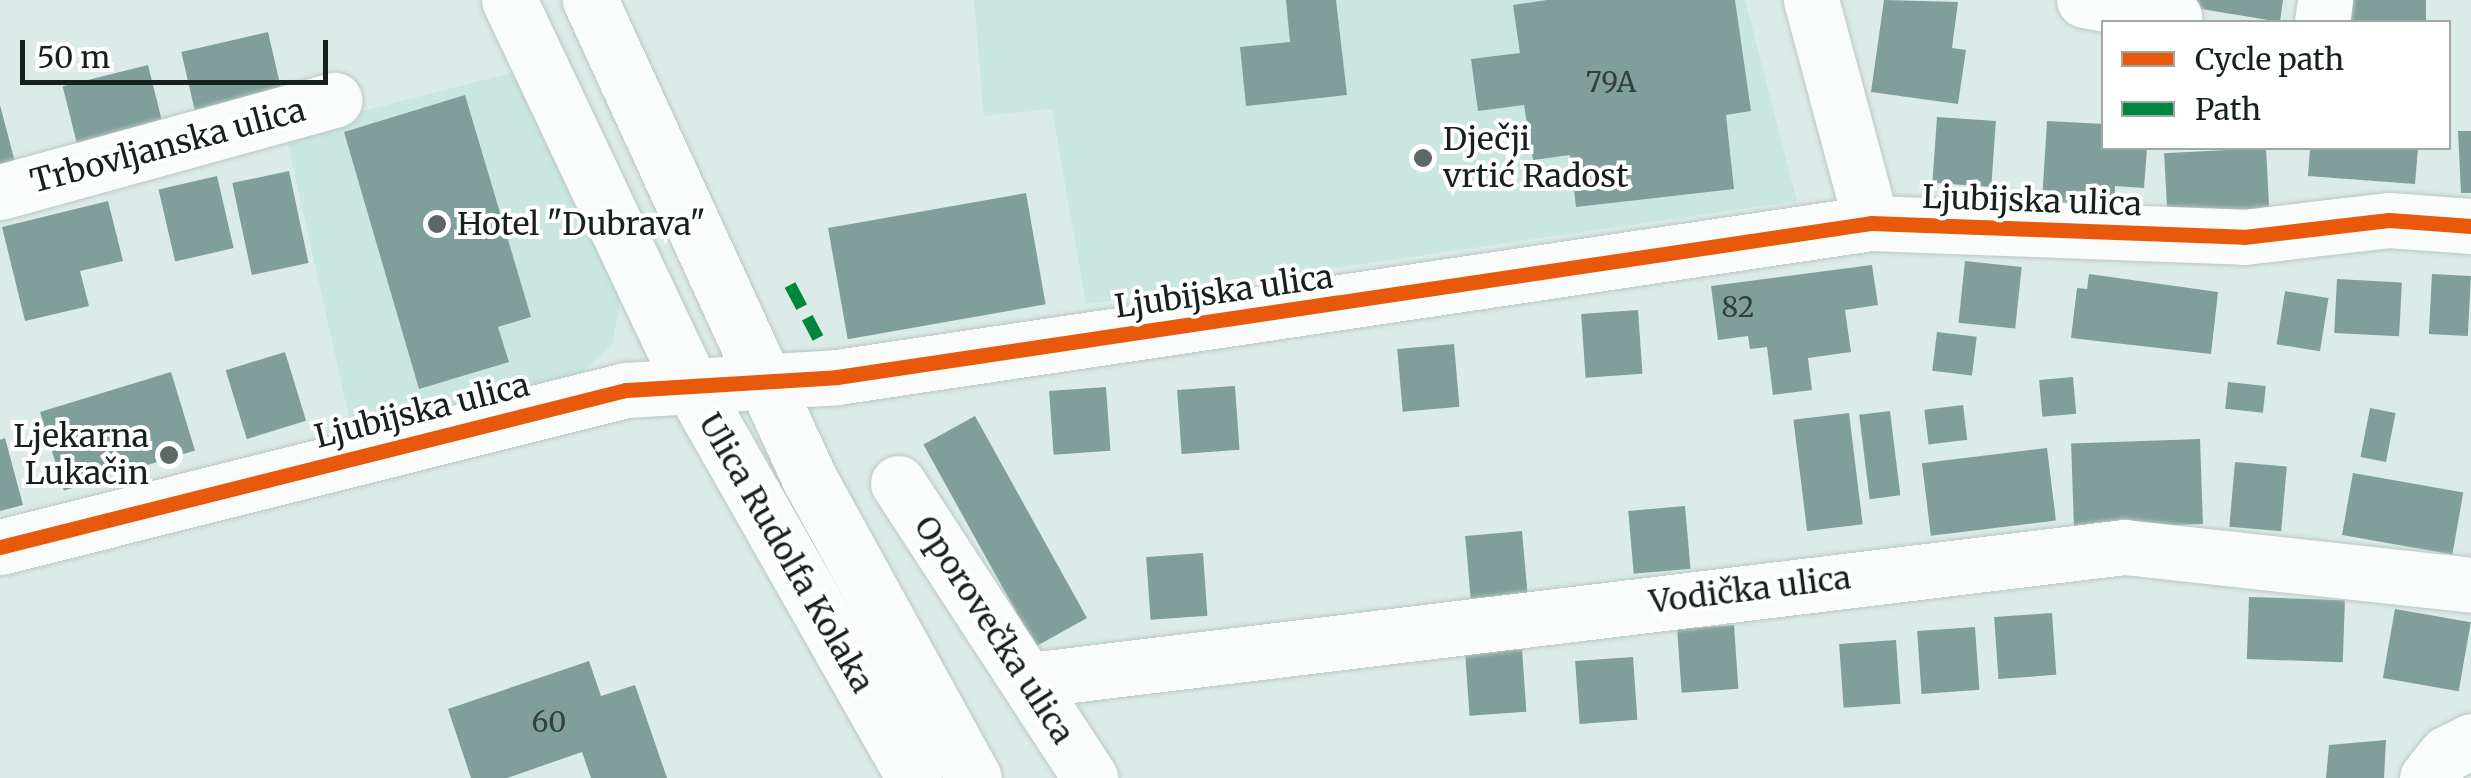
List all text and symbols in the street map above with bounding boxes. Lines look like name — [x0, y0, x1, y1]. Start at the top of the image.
scale bar — [25, 20, 332, 82]
legend — [2101, 20, 2451, 150]
text: 50 m — [37, 38, 110, 76]
text: Cycle path — [2195, 40, 2344, 78]
house number: 79A — [1586, 65, 1636, 99]
text: Path — [2195, 90, 2261, 128]
street label: Trbovljanska ulica — [26, 91, 310, 201]
place label: Dječji vrtić Radost — [1443, 121, 1628, 196]
marker: Dječji vrtić Radost — [1412, 147, 1434, 169]
street label: Ljubijska ulica — [1921, 178, 2143, 224]
place label: Hotel "Dubrava" — [457, 205, 706, 243]
marker: Hotel "Dubrava" — [426, 213, 448, 235]
street label: Ljubijska ulica — [1112, 258, 1336, 326]
house number: 82 — [1722, 290, 1754, 324]
street label: Ljubijska ulica — [311, 366, 533, 456]
street label: Ulica Rudolfa Kolaka — [690, 407, 882, 699]
place label: Ljekarna Lukačin — [13, 418, 149, 493]
marker: Ljekarna Lukačin — [158, 444, 180, 466]
street label: Oporovečka ulica — [906, 509, 1082, 751]
street label: Vodička ulica — [1647, 559, 1853, 621]
house number: 60 — [532, 705, 566, 739]

